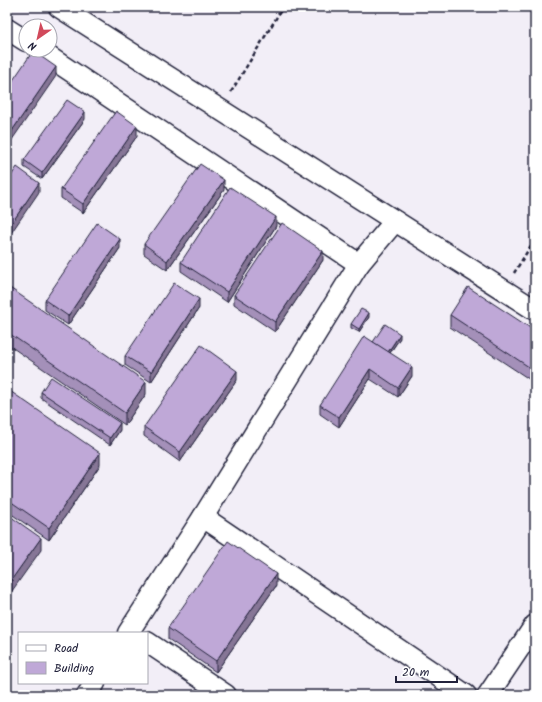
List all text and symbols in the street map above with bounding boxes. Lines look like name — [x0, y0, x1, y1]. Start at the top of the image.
north arrow — [18, 18, 58, 58]
text: N — [25, 36, 41, 55]
legend — [18, 632, 148, 684]
text: Road — [54, 639, 79, 658]
scale bar — [396, 658, 457, 684]
text: Building — [54, 659, 94, 678]
text: 20 m — [402, 663, 430, 682]

